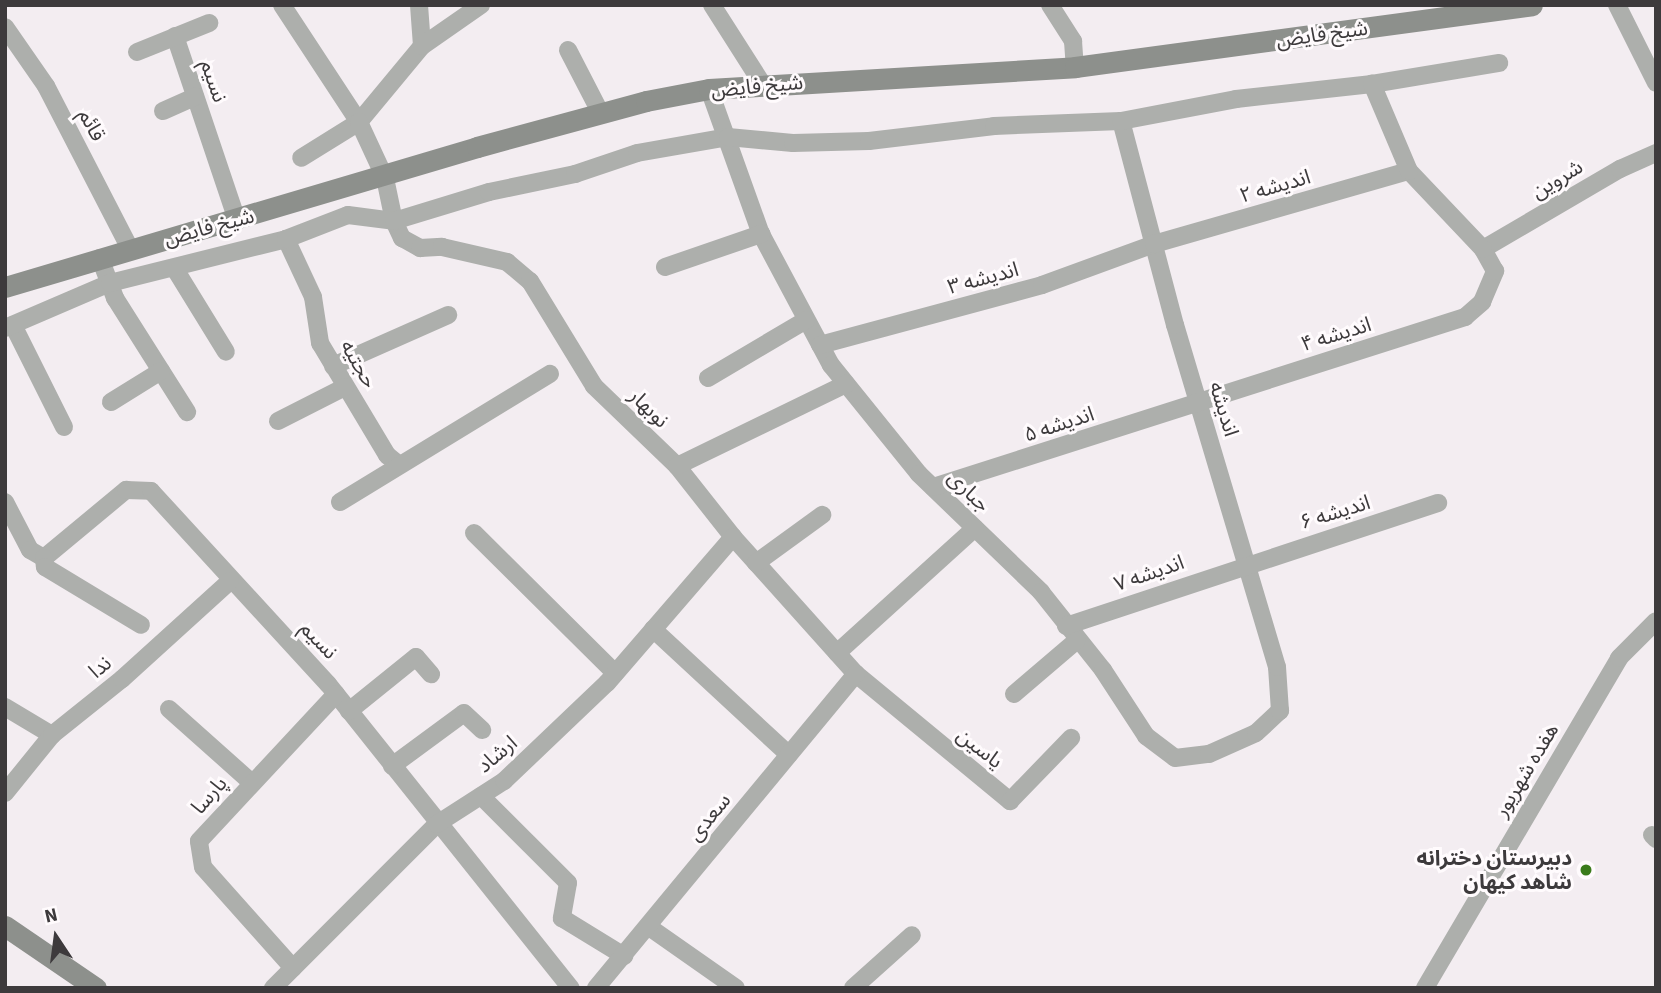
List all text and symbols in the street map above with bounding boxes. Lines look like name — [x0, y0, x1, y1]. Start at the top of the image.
street label: شیخ فایض — [1275, 15, 1369, 53]
street label: نسیم — [195, 57, 233, 105]
street label: شیخ فایض — [710, 69, 804, 103]
street label: قائم — [73, 105, 111, 145]
street label: شروین — [1527, 154, 1587, 204]
street label: اندیشه ۲ — [1237, 164, 1313, 208]
street label: شیخ فایض — [161, 203, 257, 251]
street label: اندیشه ۳ — [945, 256, 1021, 300]
street label: اندیشه ۴ — [1298, 311, 1374, 357]
street label: حجتیه — [335, 335, 383, 393]
street label: اندیشه — [1204, 378, 1244, 440]
street label: نوبهار — [624, 383, 674, 433]
street label: اندیشه ۵ — [1021, 401, 1097, 447]
street label: جباری — [942, 465, 996, 517]
street label: اندیشه ۶ — [1297, 489, 1373, 535]
street label: اندیشه ۷ — [1111, 549, 1187, 597]
street label: نسیم — [295, 616, 343, 664]
street label: ندا — [84, 650, 116, 684]
street label: هفده شهریور — [1488, 719, 1564, 821]
street label: یاسین — [952, 722, 1008, 774]
street label: ارشاد — [472, 730, 522, 778]
street label: پارسا — [186, 771, 232, 819]
street label: سعدی — [682, 788, 736, 846]
place label: دبیرستان دخترانه شاهد کیهان — [1416, 845, 1572, 895]
marker: دبیرستان دخترانه شاهد کیهان — [1578, 862, 1594, 878]
text: N — [42, 901, 60, 931]
north arrow — [21, 902, 91, 972]

